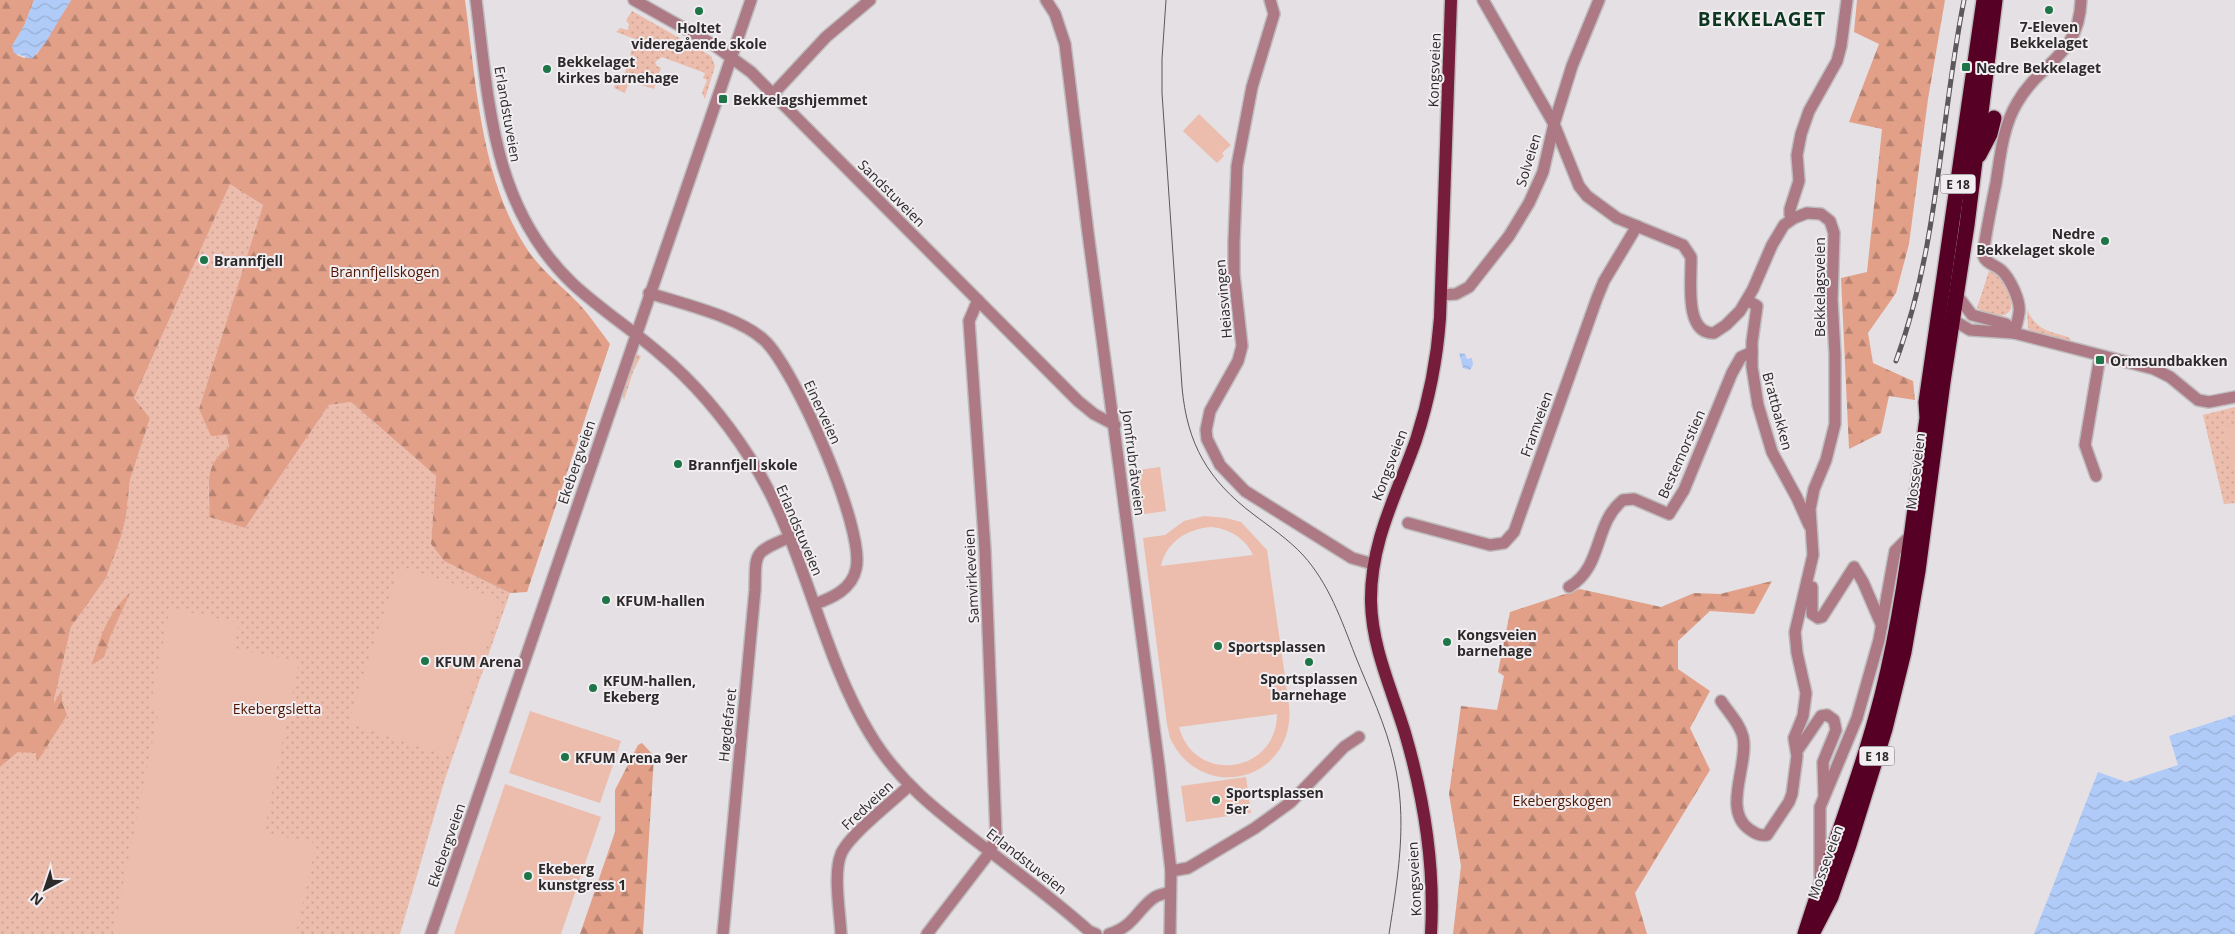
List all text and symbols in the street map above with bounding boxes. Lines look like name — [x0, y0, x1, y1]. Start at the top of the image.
marker: 7-Eleven Bekkelaget — [2043, 4, 2055, 16]
marker: Holtet videregående skole — [693, 5, 705, 17]
district label: BEKKELAGET — [1698, 6, 1826, 32]
place label: 7-Eleven Bekkelaget — [2010, 17, 2088, 52]
place label: Holtet videregående skole — [631, 18, 767, 53]
street label: Kongsveien — [1423, 32, 1445, 108]
place label: Bekkelaget kirkes barnehage — [557, 52, 679, 87]
place label: Nedre Bekkelaget — [1976, 58, 2101, 77]
marker: Nedre Bekkelaget — [1960, 61, 1972, 73]
marker: Bekkelaget kirkes barnehage — [541, 63, 553, 75]
street label: Erlandstuveien — [490, 65, 526, 163]
place label: Bekkelagshjemmet — [733, 90, 868, 109]
marker: Bekkelagshjemmet — [717, 93, 729, 105]
street label: Solveien — [1511, 131, 1545, 189]
street label: Sandstuveien — [854, 155, 930, 231]
road number: E 18 — [1940, 174, 1976, 193]
place label: Nedre Bekkelaget skole — [1976, 224, 2095, 259]
marker: Nedre Bekkelaget skole — [2099, 235, 2111, 247]
street label: Bekkelagsveien — [1810, 237, 1829, 337]
place label: Brannfjell — [214, 251, 283, 270]
marker: Brannfjell — [198, 254, 210, 266]
street label: Heiasvingen — [1210, 259, 1236, 339]
park label: Brannfjellskogen — [330, 262, 440, 281]
place label: Ormsundbakken — [2110, 351, 2228, 370]
marker: Ormsundbakken — [2094, 354, 2106, 366]
street label: Brattbakken — [1758, 370, 1798, 452]
street label: Einerveien — [800, 377, 846, 447]
street label: Framveien — [1515, 389, 1557, 459]
street label: Jomfrubråtveien — [1118, 407, 1150, 517]
street label: Bestemorstien — [1653, 407, 1709, 501]
street label: Ekebergveien — [553, 417, 599, 507]
street label: Kongsveien — [1367, 427, 1411, 503]
street label: Mosseveien — [1901, 432, 1929, 510]
place label: Brannfjell skole — [688, 455, 798, 474]
marker: Brannfjell skole — [672, 458, 684, 470]
street label: Erlandstuveien — [772, 482, 828, 578]
street label: Samvirkeveien — [959, 528, 983, 624]
place label: KFUM-hallen — [616, 591, 705, 610]
marker: KFUM-hallen — [600, 594, 612, 606]
place label: Kongsveien barnehage — [1457, 625, 1537, 660]
marker: Kongsveien barnehage — [1441, 636, 1453, 648]
place label: Sportsplassen — [1228, 637, 1326, 656]
marker: Sportsplassen — [1212, 640, 1224, 652]
place label: KFUM Arena — [435, 652, 521, 671]
marker: KFUM Arena — [419, 655, 431, 667]
marker: Sportsplassen barnehage — [1303, 656, 1315, 668]
place label: Sportsplassen barnehage — [1260, 669, 1358, 704]
place label: KFUM-hallen, Ekeberg — [603, 671, 696, 706]
marker: KFUM-hallen, Ekeberg — [587, 682, 599, 694]
street label: Høgdefaret — [714, 687, 740, 763]
park label: Ekebergsletta — [233, 699, 321, 718]
road number: E 18 — [1860, 746, 1894, 766]
place label: KFUM Arena 9er — [575, 748, 688, 767]
marker: KFUM Arena 9er — [559, 751, 571, 763]
street label: Fredveien — [837, 776, 897, 834]
place label: Sportsplassen 5er — [1226, 783, 1324, 818]
park label: Ekebergskogen — [1512, 791, 1612, 810]
marker: Sportsplassen 5er — [1210, 794, 1222, 806]
street label: Ekebergveien — [423, 800, 469, 890]
street label: Mosseveien — [1803, 823, 1847, 901]
street label: Erlandstuveien — [983, 824, 1071, 898]
street label: Kongsveien — [1403, 841, 1425, 917]
place label: Ekeberg kunstgress 1 — [538, 859, 626, 894]
north arrow — [20, 864, 70, 914]
marker: Ekeberg kunstgress 1 — [522, 870, 534, 882]
text: N — [26, 888, 47, 910]

